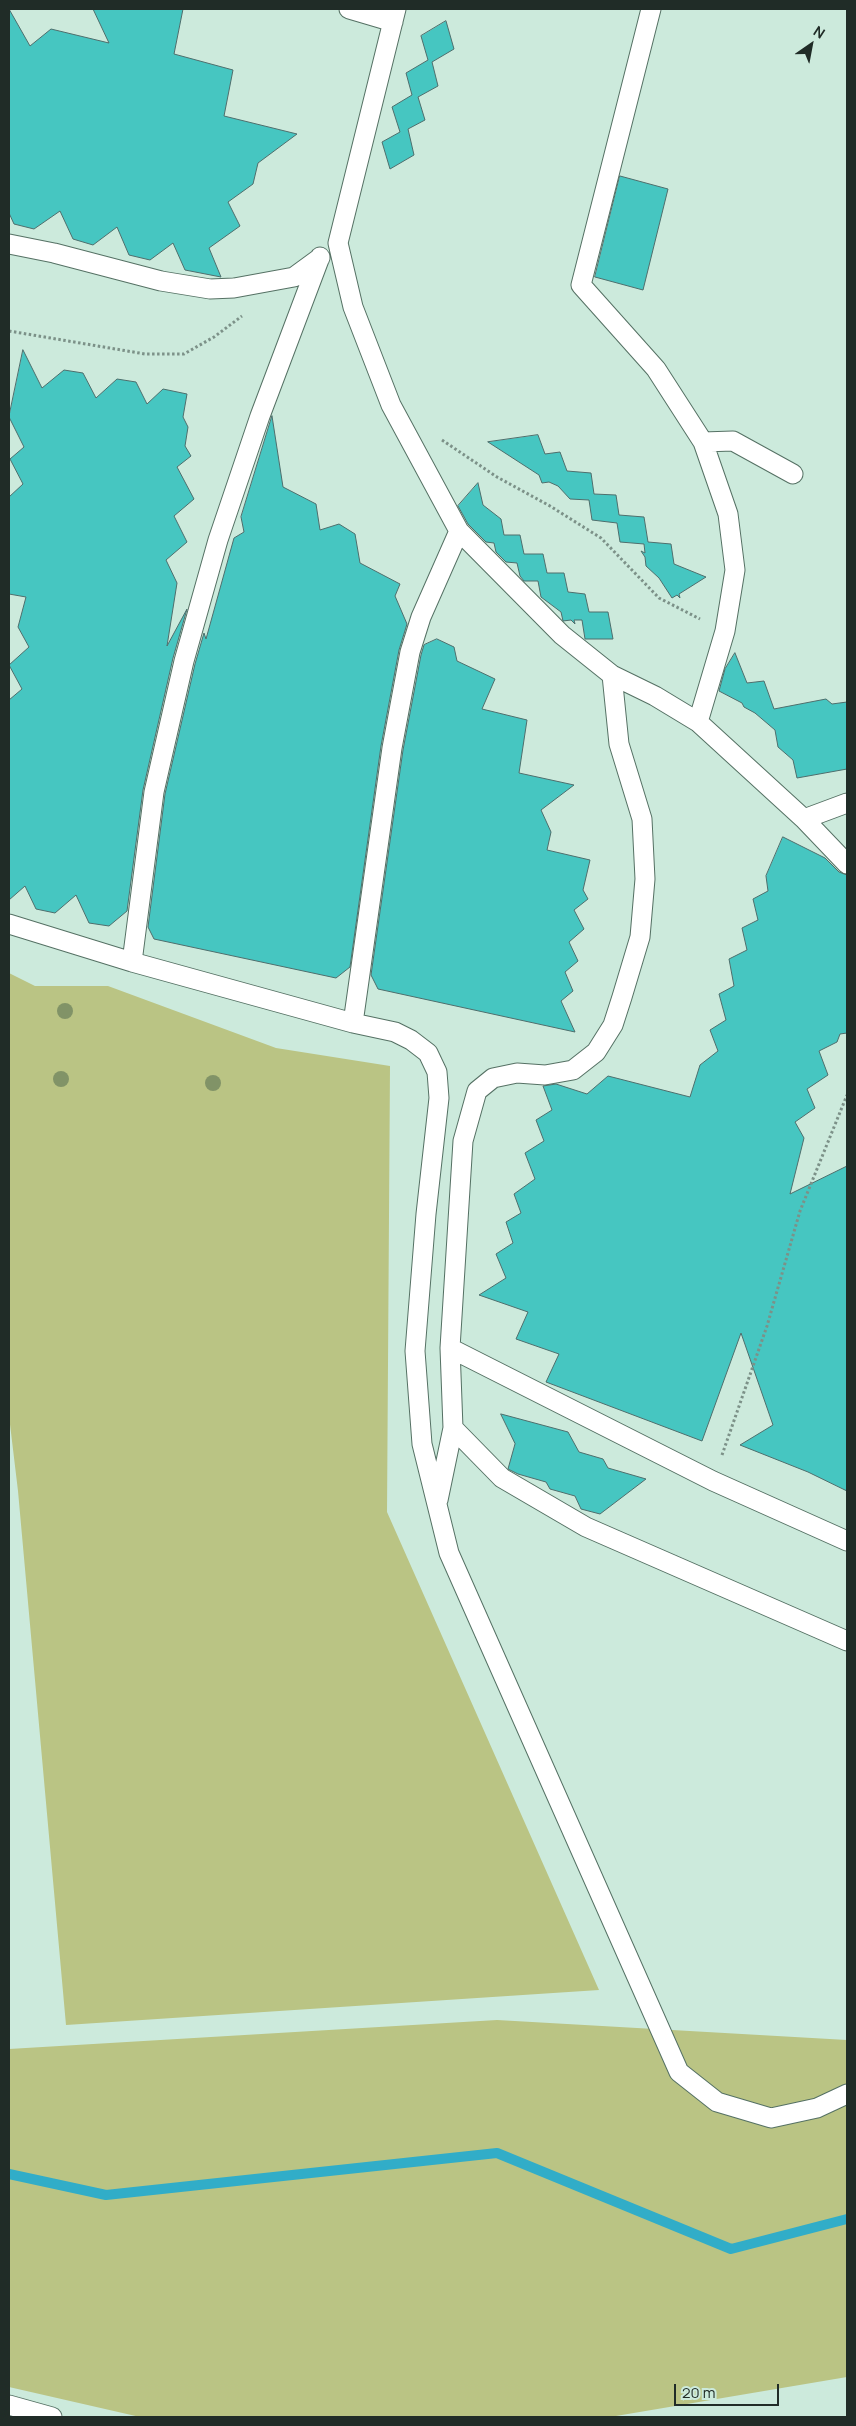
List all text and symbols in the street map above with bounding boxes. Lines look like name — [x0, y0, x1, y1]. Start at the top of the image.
north arrow — [786, 20, 836, 70]
text: N — [810, 21, 829, 43]
scale bar — [676, 2374, 781, 2406]
text: 20 m — [682, 2382, 715, 2403]

